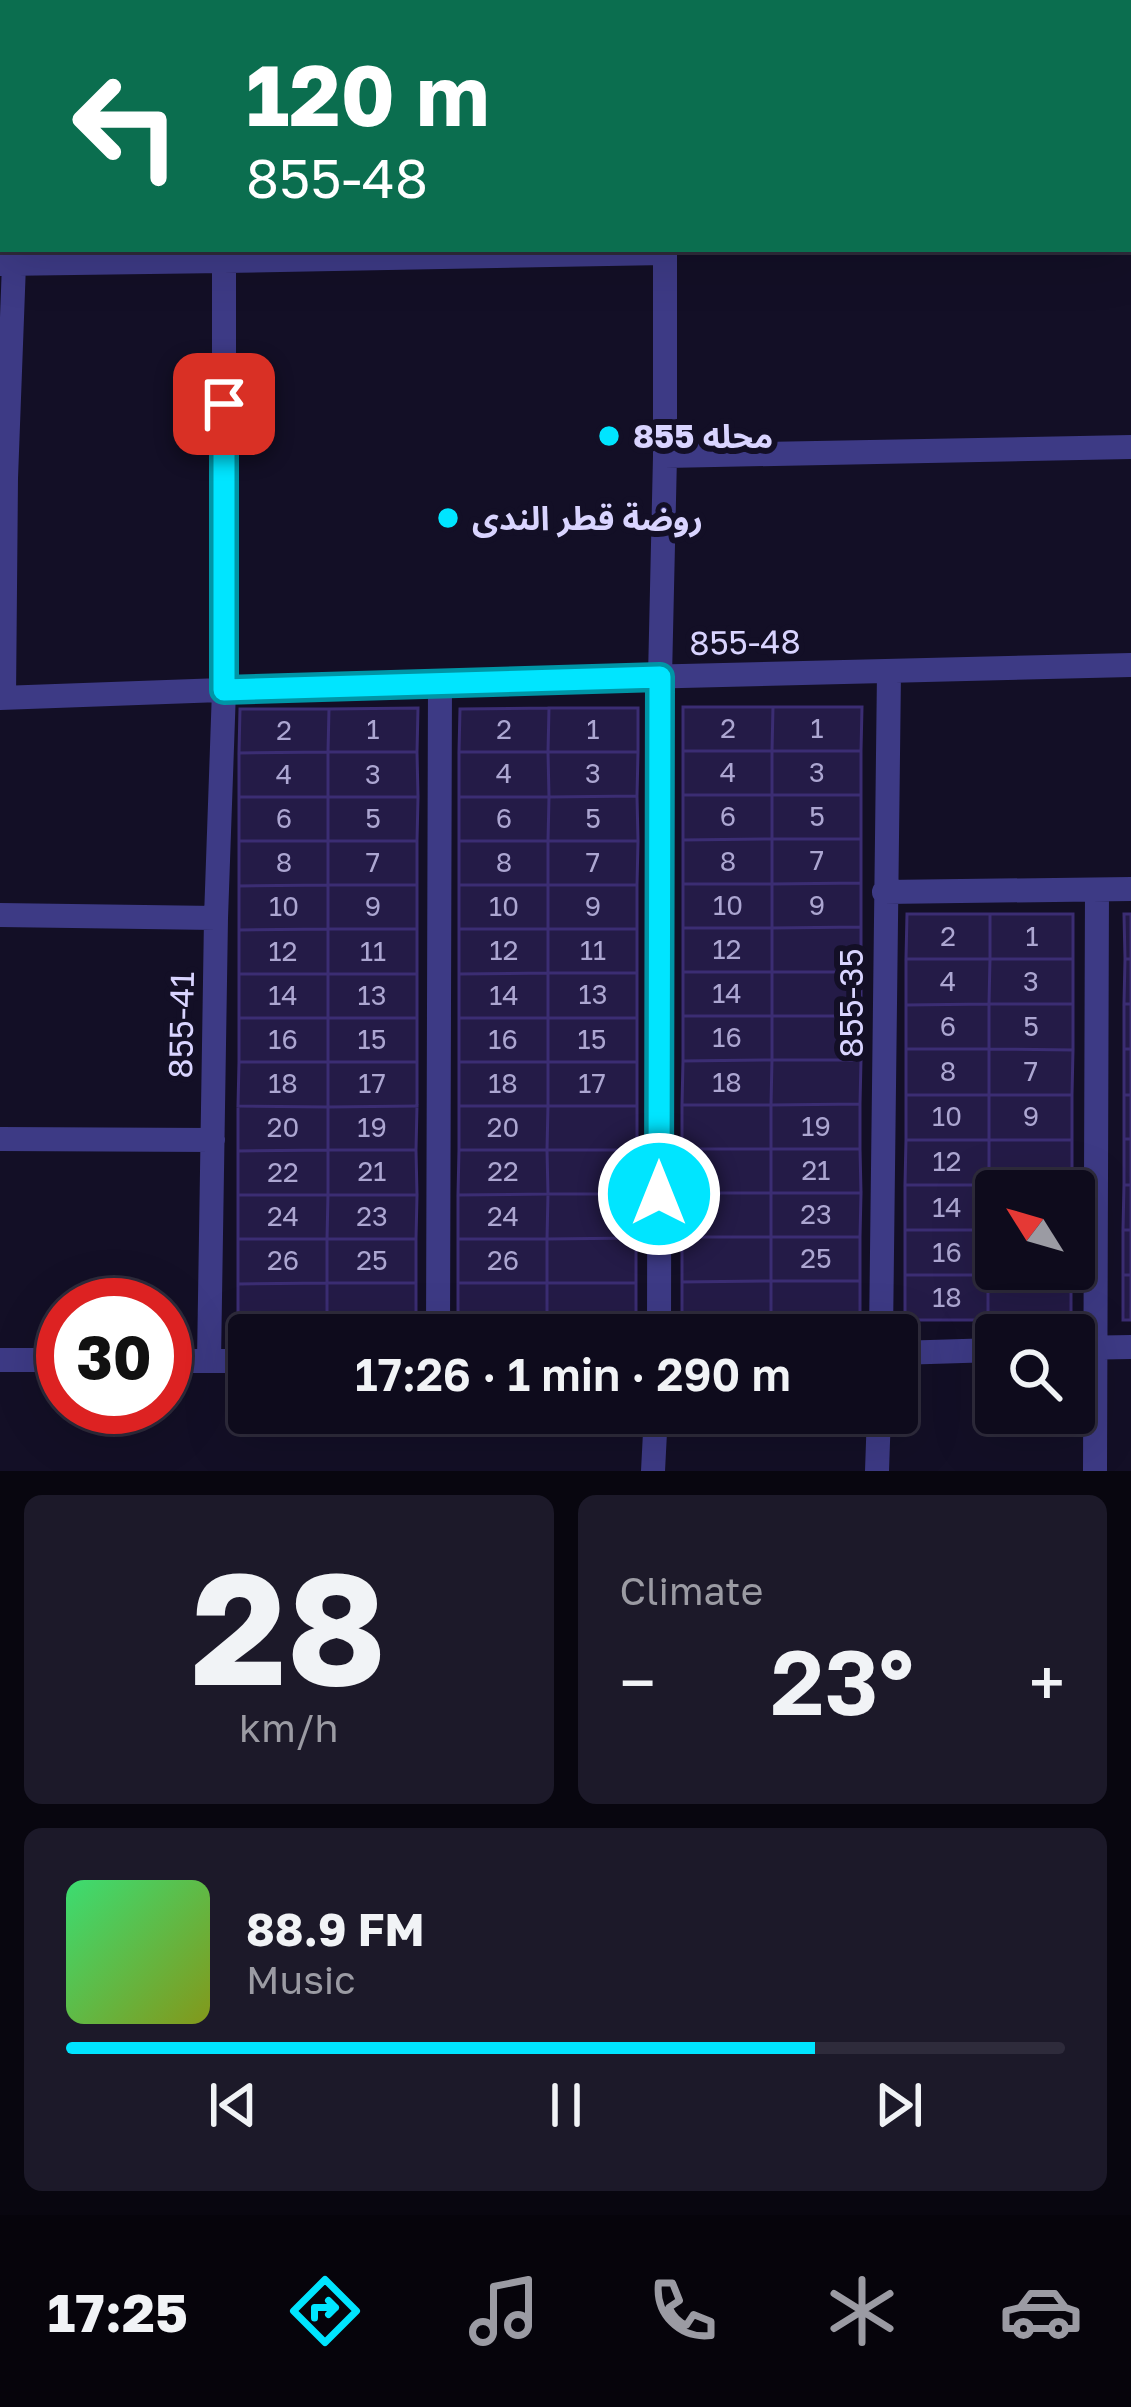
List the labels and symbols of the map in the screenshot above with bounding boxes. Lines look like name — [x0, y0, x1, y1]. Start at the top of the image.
pin — [173, 353, 275, 455]
place label: محله 855 — [633, 416, 773, 455]
marker: محله 855 — [596, 423, 622, 449]
place label: روضة قطر الندى — [472, 498, 703, 538]
marker: روضة قطر الندى — [435, 505, 461, 531]
street label: 855-48 — [689, 621, 801, 662]
house number: 2 — [720, 712, 736, 744]
house number: 1 — [810, 712, 824, 744]
house number: 1 — [366, 713, 380, 745]
house number: 2 — [496, 713, 512, 745]
house number: 1 — [586, 713, 600, 745]
house number: 2 — [276, 714, 292, 746]
house number: 4 — [720, 756, 736, 788]
house number: 3 — [809, 756, 825, 788]
house number: 4 — [496, 757, 512, 789]
house number: 3 — [585, 757, 601, 789]
house number: 4 — [276, 758, 292, 790]
house number: 3 — [365, 758, 381, 790]
house number: 6 — [720, 800, 736, 832]
house number: 5 — [809, 800, 825, 832]
house number: 6 — [276, 802, 292, 834]
house number: 5 — [365, 802, 381, 834]
house number: 6 — [496, 802, 512, 834]
house number: 5 — [585, 802, 601, 834]
house number: 7 — [810, 844, 824, 876]
house number: 8 — [720, 845, 736, 877]
house number: 8 — [276, 846, 292, 878]
house number: 7 — [366, 846, 380, 878]
house number: 8 — [496, 846, 512, 878]
house number: 7 — [586, 846, 600, 878]
house number: 10 — [713, 889, 743, 921]
house number: 9 — [809, 889, 825, 921]
house number: 10 — [269, 890, 299, 922]
house number: 9 — [365, 890, 381, 922]
house number: 10 — [489, 890, 519, 922]
house number: 9 — [585, 890, 601, 922]
house number: 2 — [940, 920, 956, 952]
house number: 1 — [1025, 920, 1039, 952]
house number: 12 — [713, 933, 741, 965]
house number: 12 — [490, 934, 518, 966]
house number: 11 — [580, 934, 606, 966]
house number: 12 — [269, 935, 297, 967]
house number: 11 — [360, 935, 386, 967]
street label: 855-35 — [831, 948, 870, 1058]
house number: 4 — [940, 965, 956, 997]
house number: 3 — [1023, 965, 1039, 997]
street label: 855-41 — [160, 971, 201, 1079]
house number: 14 — [712, 977, 742, 1009]
house number: 13 — [579, 978, 607, 1010]
house number: 14 — [268, 979, 298, 1011]
house number: 13 — [358, 979, 386, 1011]
house number: 14 — [489, 979, 519, 1011]
house number: 6 — [940, 1010, 956, 1042]
house number: 5 — [1023, 1010, 1039, 1042]
house number: 16 — [712, 1021, 742, 1053]
house number: 16 — [268, 1023, 298, 1055]
house number: 15 — [358, 1023, 386, 1055]
house number: 16 — [488, 1023, 518, 1055]
house number: 15 — [578, 1023, 606, 1055]
house number: 8 — [940, 1055, 956, 1087]
house number: 7 — [1024, 1055, 1038, 1087]
house number: 18 — [712, 1066, 742, 1098]
house number: 18 — [268, 1067, 298, 1099]
house number: 17 — [358, 1067, 386, 1099]
house number: 18 — [488, 1067, 518, 1099]
house number: 17 — [578, 1067, 606, 1099]
house number: 10 — [932, 1100, 962, 1132]
house number: 9 — [1023, 1100, 1039, 1132]
house number: 19 — [801, 1110, 831, 1142]
house number: 20 — [267, 1111, 299, 1143]
house number: 19 — [357, 1111, 387, 1143]
house number: 20 — [487, 1111, 519, 1143]
position arrow — [596, 1131, 722, 1257]
house number: 12 — [933, 1145, 961, 1177]
house number: 21 — [802, 1154, 830, 1186]
house number: 21 — [358, 1155, 386, 1187]
house number: 22 — [487, 1155, 519, 1187]
house number: 22 — [267, 1156, 299, 1188]
north arrow — [975, 1170, 1095, 1290]
house number: 14 — [932, 1191, 962, 1223]
house number: 23 — [800, 1198, 832, 1230]
house number: 24 — [267, 1200, 299, 1232]
house number: 23 — [356, 1200, 388, 1232]
house number: 24 — [487, 1200, 519, 1232]
house number: 16 — [932, 1236, 962, 1268]
house number: 25 — [800, 1242, 832, 1274]
house number: 26 — [267, 1244, 299, 1276]
house number: 25 — [356, 1244, 388, 1276]
house number: 26 — [487, 1244, 519, 1276]
speed limit sign: 30 — [36, 1278, 192, 1434]
house number: 18 — [932, 1281, 962, 1313]

